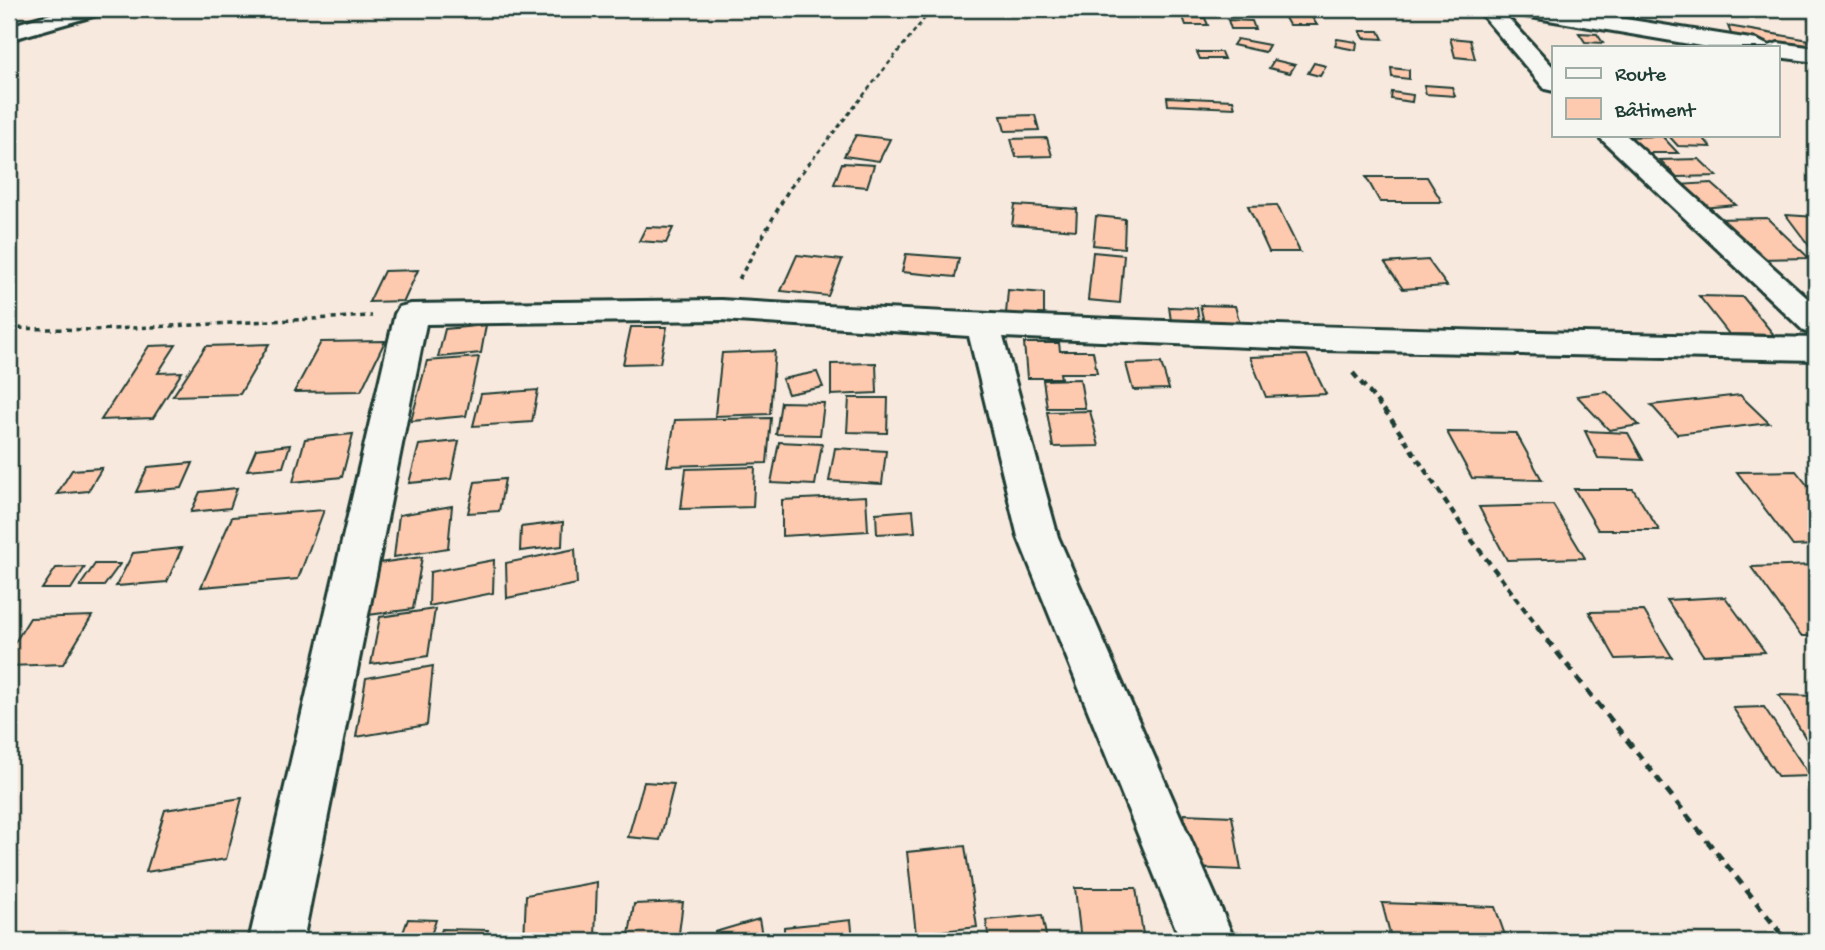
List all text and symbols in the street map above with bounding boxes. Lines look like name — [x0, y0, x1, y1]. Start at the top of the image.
legend — [1552, 46, 1780, 136]
text: Route — [1615, 64, 1667, 89]
text: Bâtiment — [1614, 100, 1697, 125]

